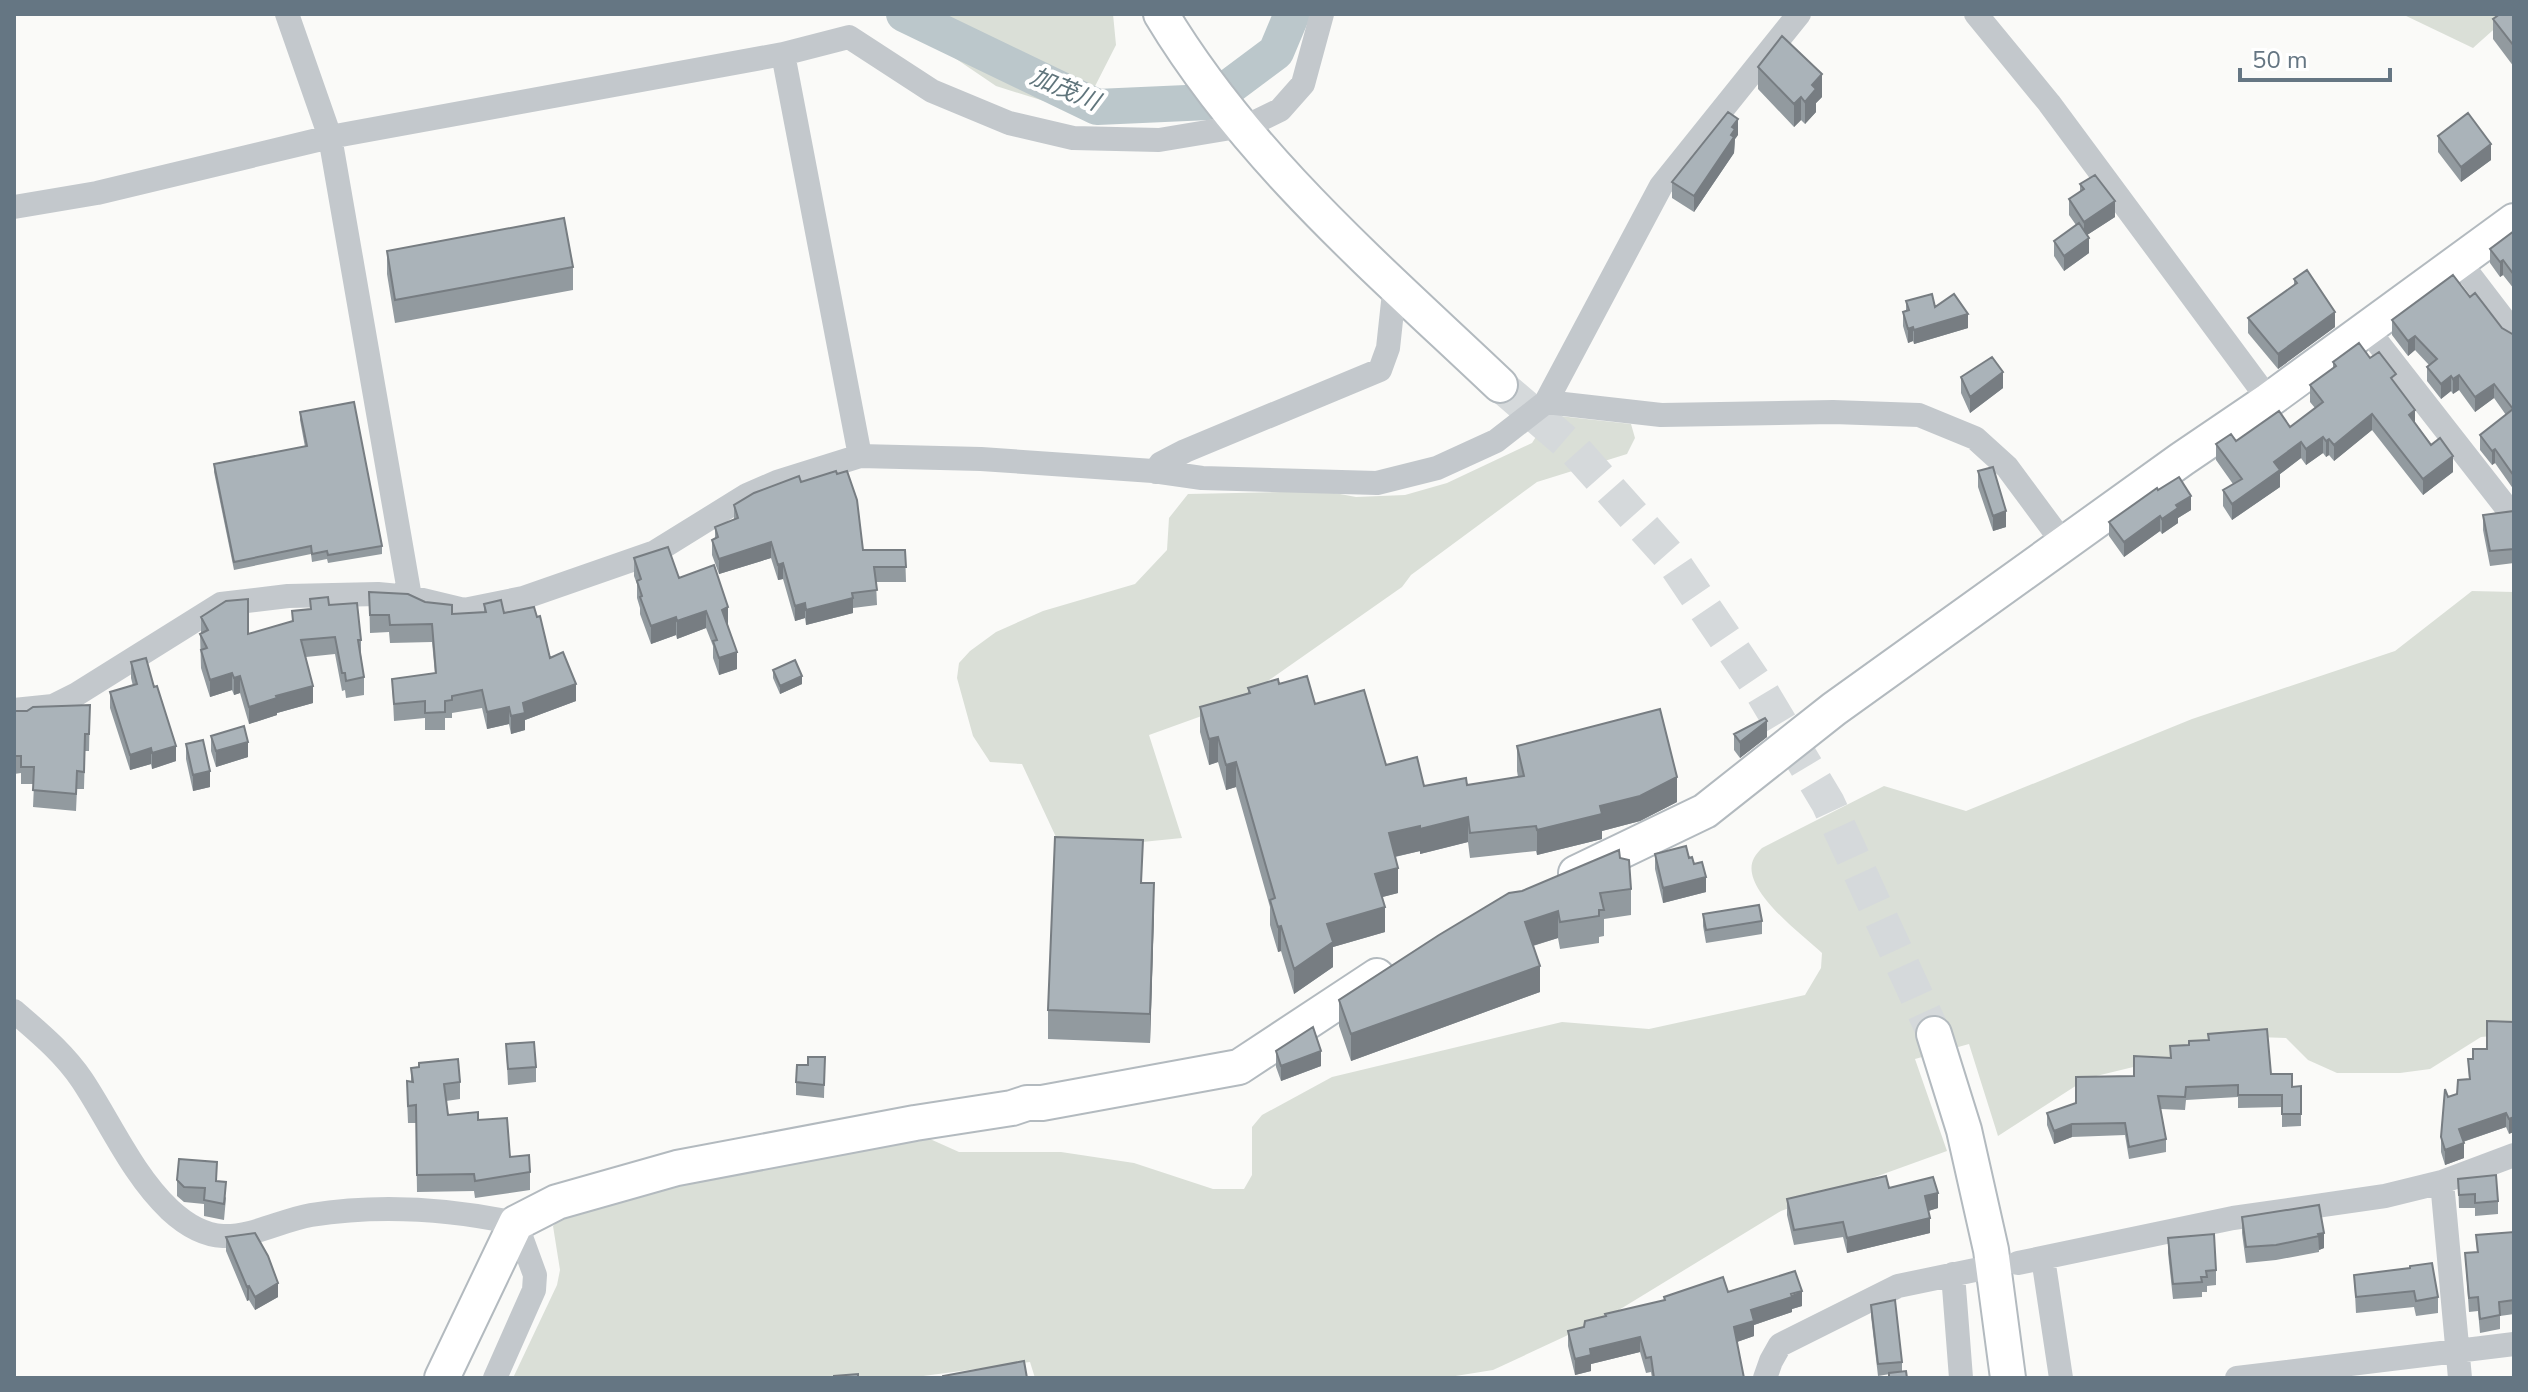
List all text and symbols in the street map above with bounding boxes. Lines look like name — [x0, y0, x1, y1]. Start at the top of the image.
scale bar — [2240, 32, 2390, 82]
text: 50 m — [2252, 44, 2308, 76]
water label: 加茂川 — [1026, 60, 1107, 119]

